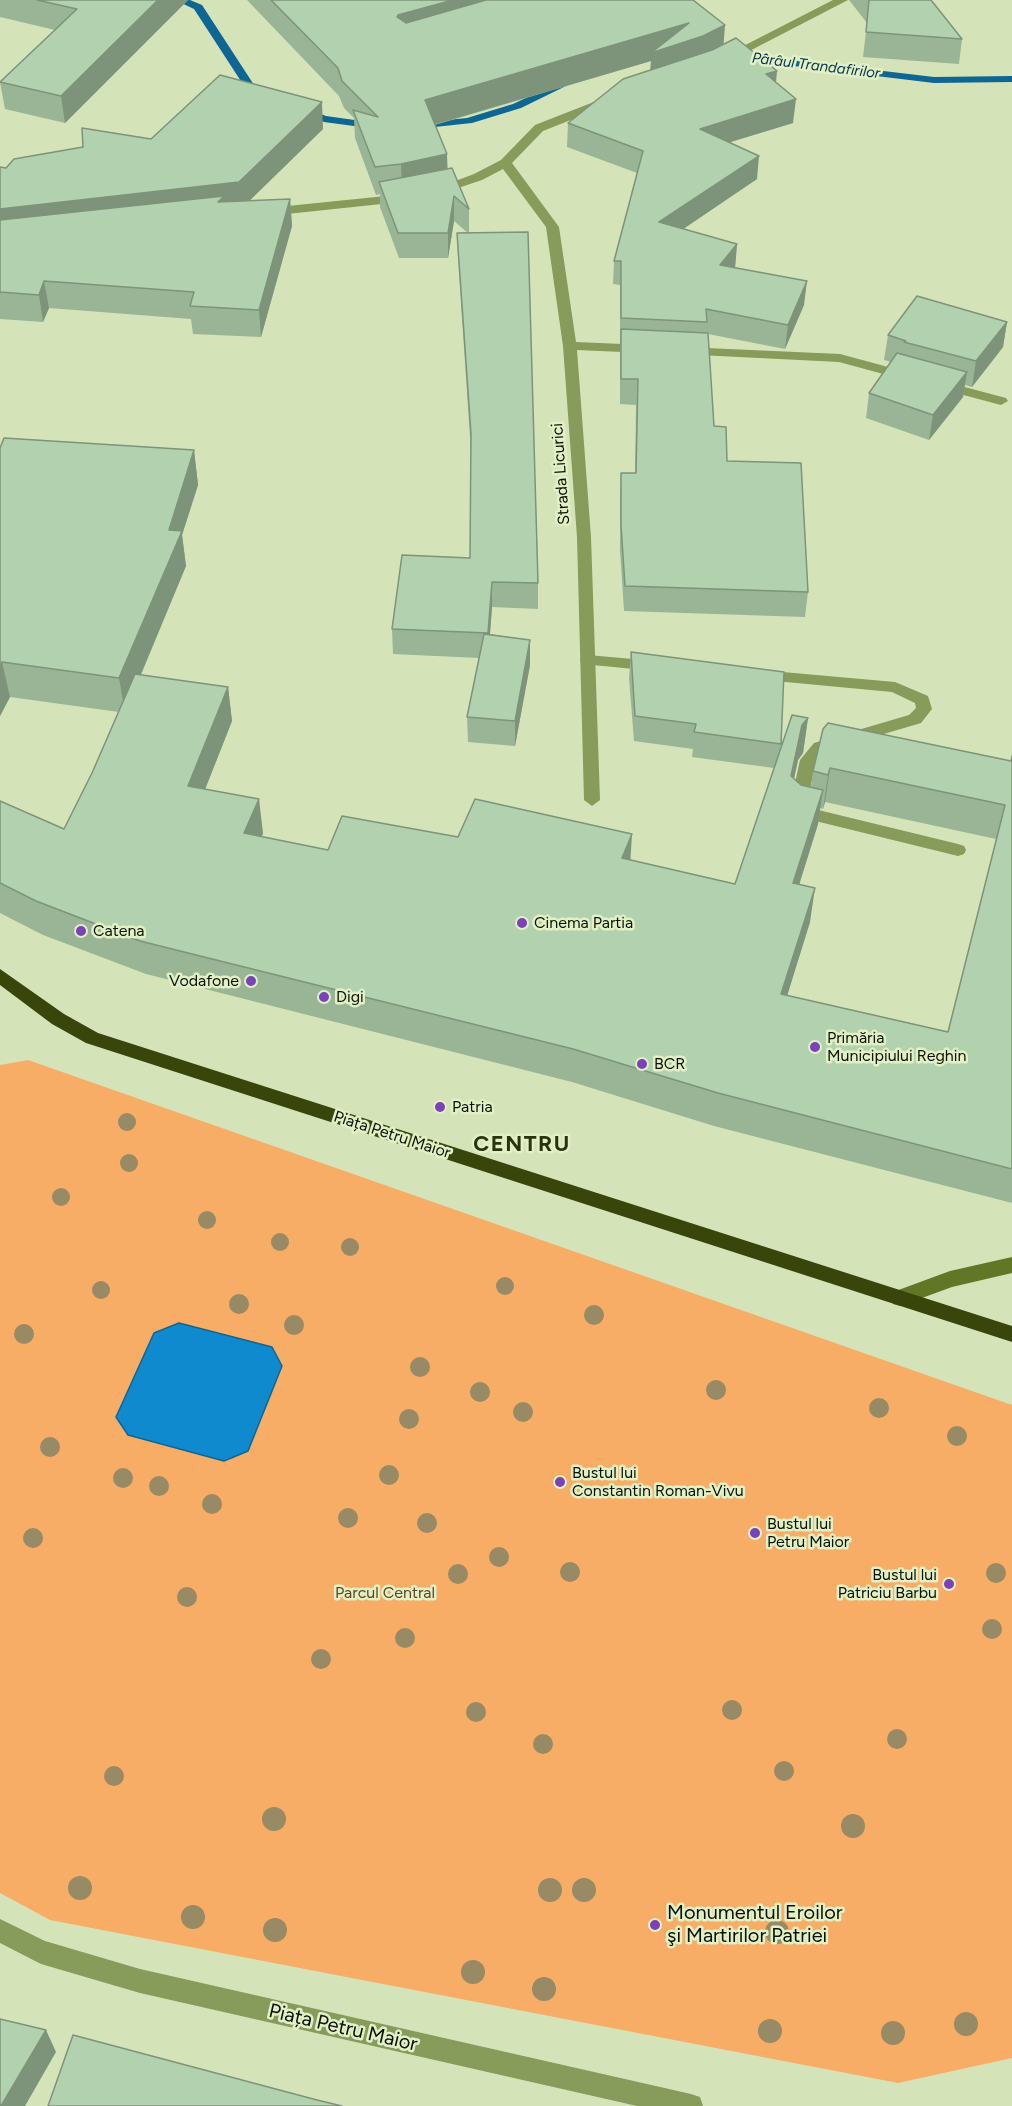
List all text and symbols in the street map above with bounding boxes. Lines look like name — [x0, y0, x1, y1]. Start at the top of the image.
water label: Pârâul Trandafirilor — [751, 49, 881, 83]
street label: Strada Licurici — [548, 422, 574, 526]
place label: Cinema Partia — [534, 913, 633, 933]
marker: Cinema Partia — [515, 916, 529, 930]
place label: Catena — [93, 921, 145, 941]
marker: Catena — [74, 924, 88, 938]
place label: Vodafone — [169, 971, 239, 991]
marker: Vodafone — [244, 974, 258, 988]
place label: Digi — [336, 987, 364, 1007]
marker: Digi — [317, 990, 331, 1004]
place label: Primăria Municipiului Reghin — [827, 1028, 966, 1066]
marker: Primăria Municipiului Reghin — [808, 1040, 822, 1054]
place label: BCR — [654, 1054, 685, 1074]
marker: BCR — [635, 1057, 649, 1071]
place label: Patria — [452, 1097, 493, 1117]
marker: Patria — [433, 1100, 447, 1114]
street label: Piața Petru Maior — [331, 1107, 453, 1163]
district label: CENTRU — [473, 1132, 571, 1158]
place label: Bustul lui Constantin Roman-Vivu — [572, 1463, 744, 1501]
marker: Bustul lui Constantin Roman-Vivu — [553, 1475, 567, 1489]
place label: Bustul lui Petru Maior — [767, 1514, 849, 1552]
marker: Bustul lui Petru Maior — [748, 1526, 762, 1540]
place label: Bustul lui Patriciu Barbu — [838, 1565, 937, 1603]
marker: Bustul lui Patriciu Barbu — [942, 1577, 956, 1591]
park label: Parcul Central — [335, 1583, 435, 1603]
place label: Monumentul Eroilor şi Martirilor Patriei — [667, 1901, 843, 1948]
marker: Monumentul Eroilor şi Martirilor Patriei — [648, 1918, 662, 1932]
street label: Piața Petru Maior — [266, 1999, 420, 2057]

